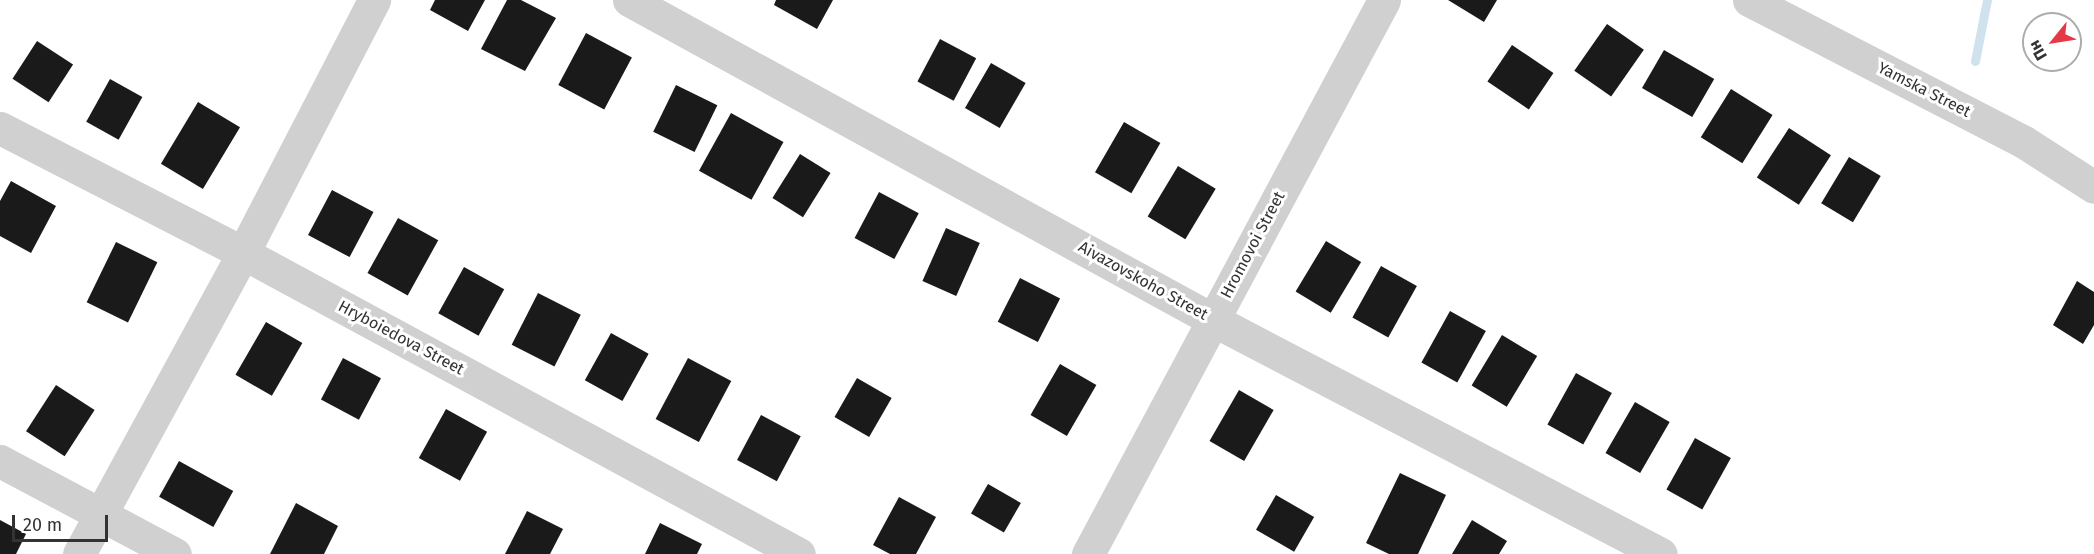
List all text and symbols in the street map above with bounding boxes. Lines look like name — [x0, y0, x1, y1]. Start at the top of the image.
north arrow — [2022, 12, 2082, 72]
text: Пн — [2024, 37, 2051, 64]
street label: Yamska Street — [1874, 58, 1974, 122]
street label: Hromovoi Street — [1217, 188, 1289, 302]
street label: Aivazovskoho Street — [1075, 237, 1211, 325]
street label: Hryboiedova Street — [335, 297, 467, 379]
scale bar — [15, 503, 111, 541]
text: 20 m — [23, 514, 62, 536]

